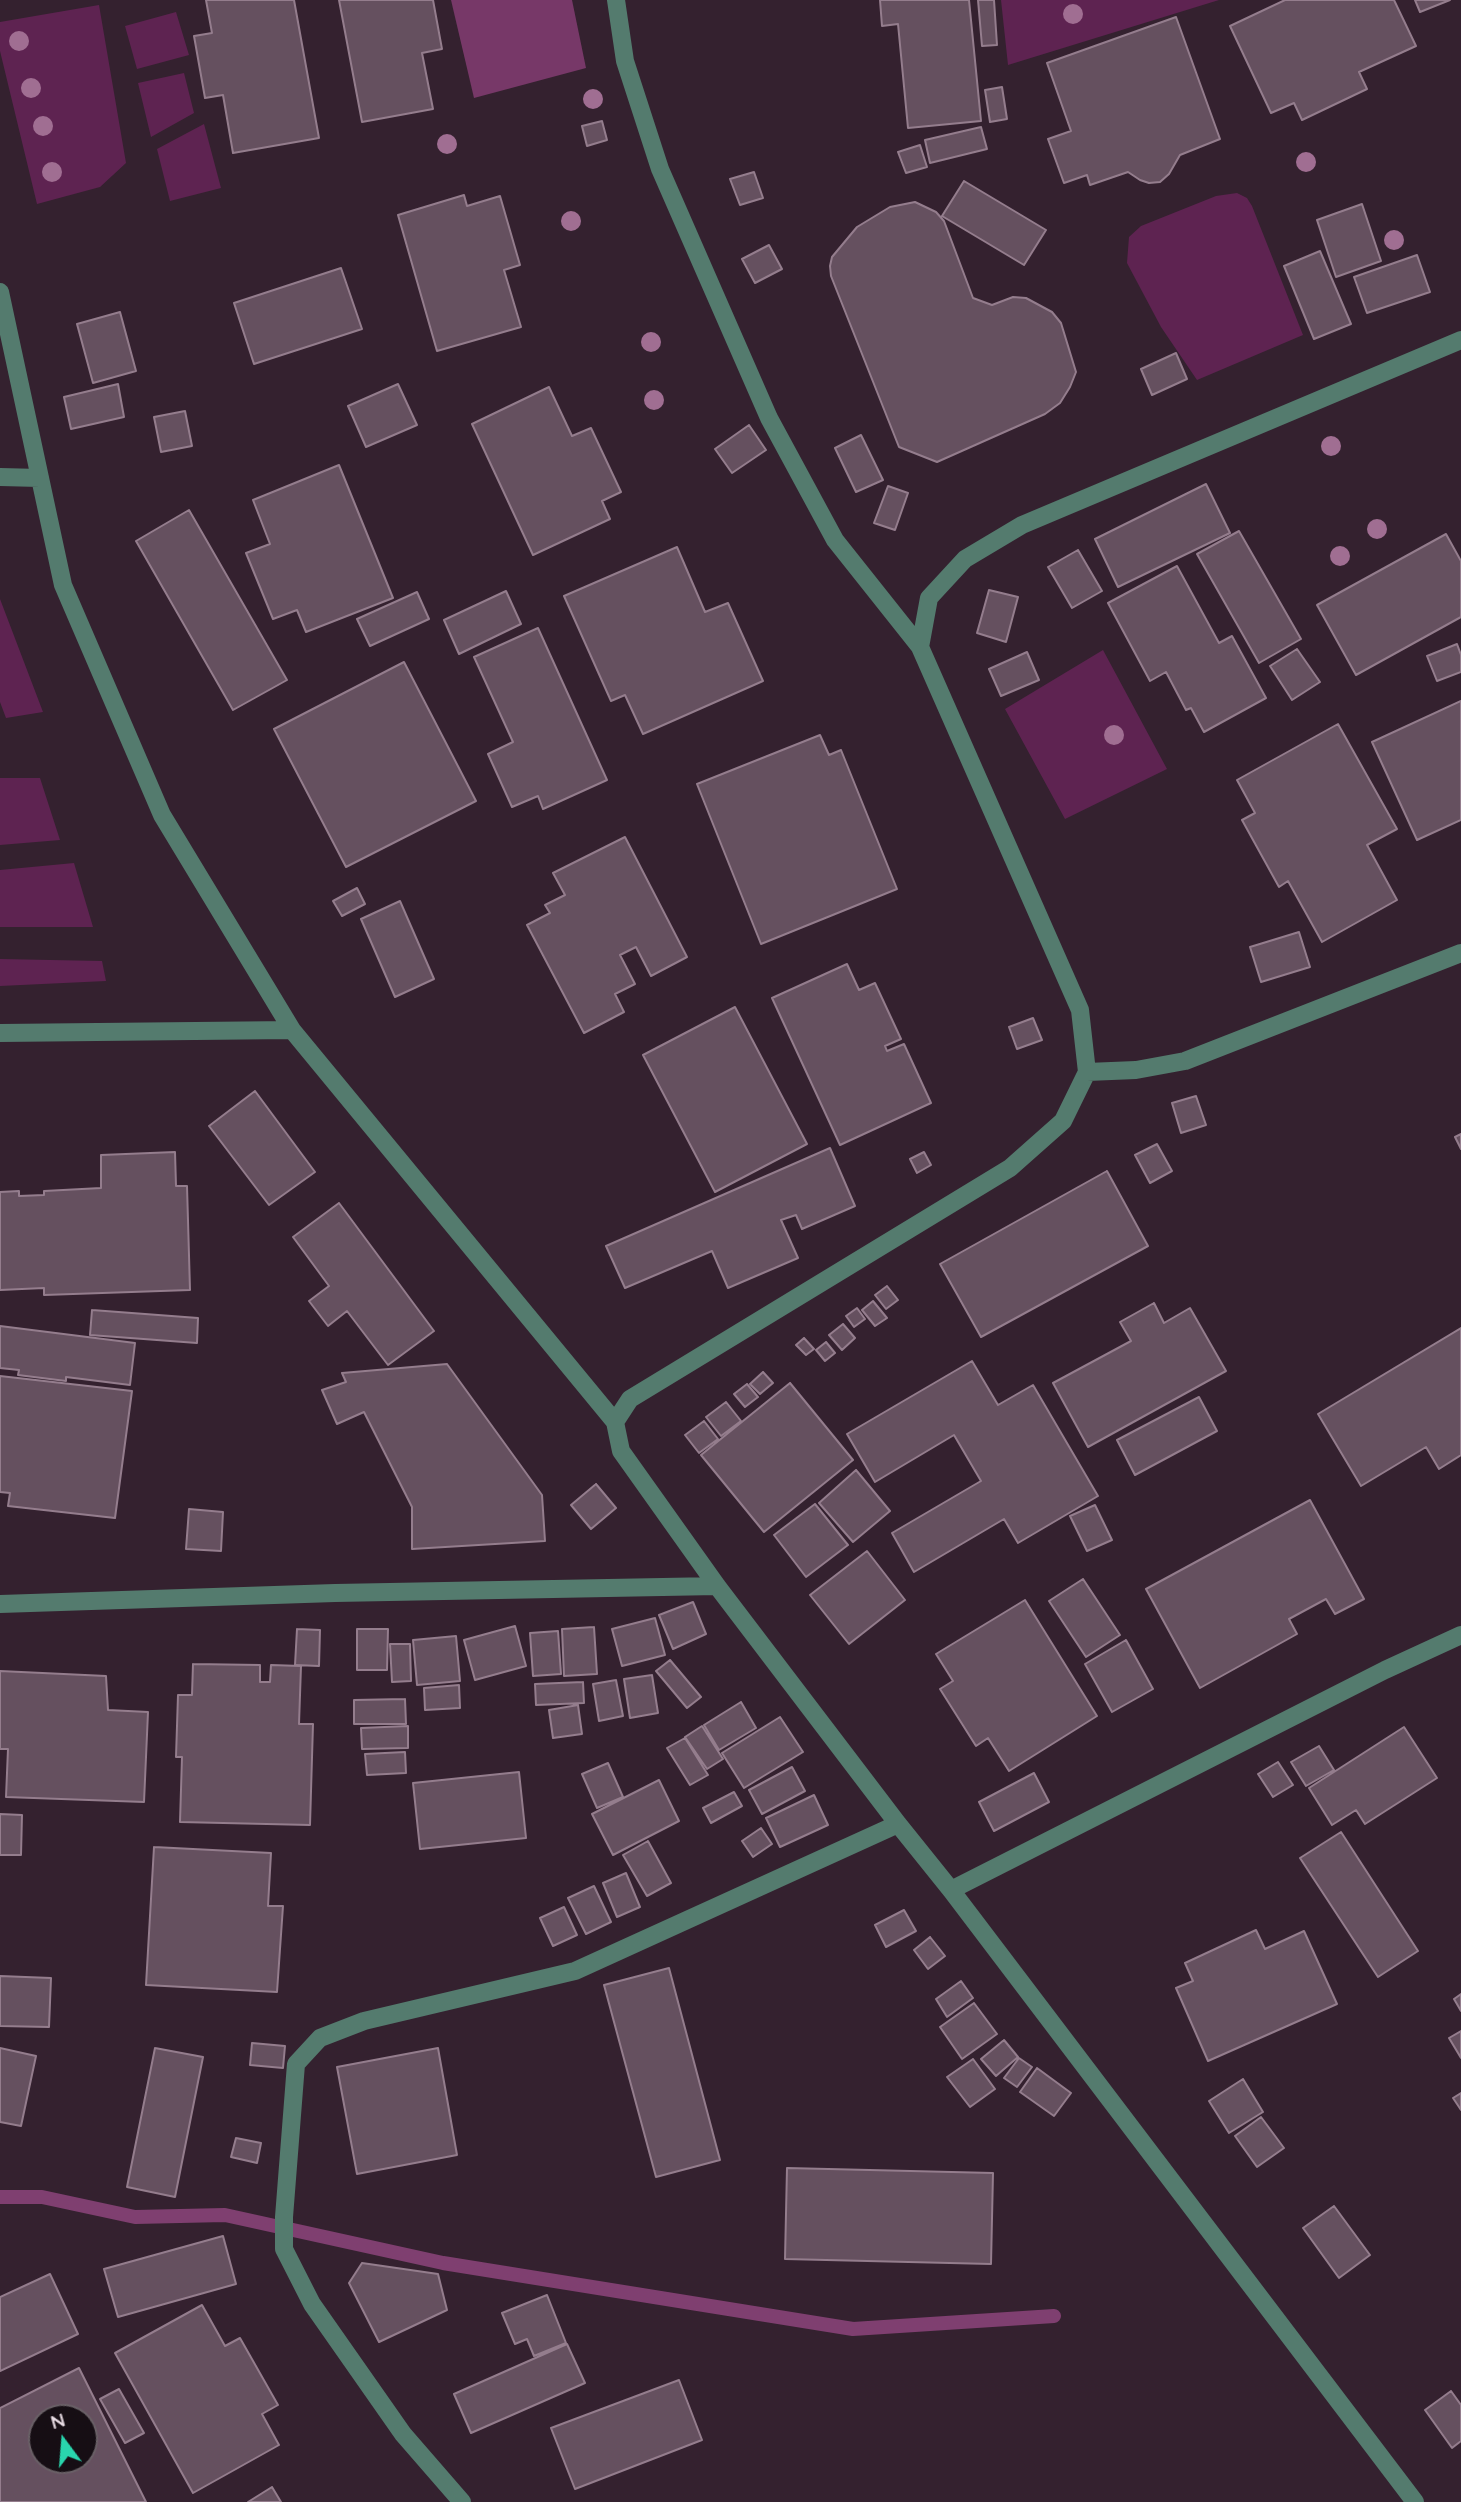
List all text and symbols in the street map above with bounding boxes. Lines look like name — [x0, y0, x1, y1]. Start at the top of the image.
north arrow — [28, 2404, 98, 2474]
text: N — [48, 2407, 68, 2434]

